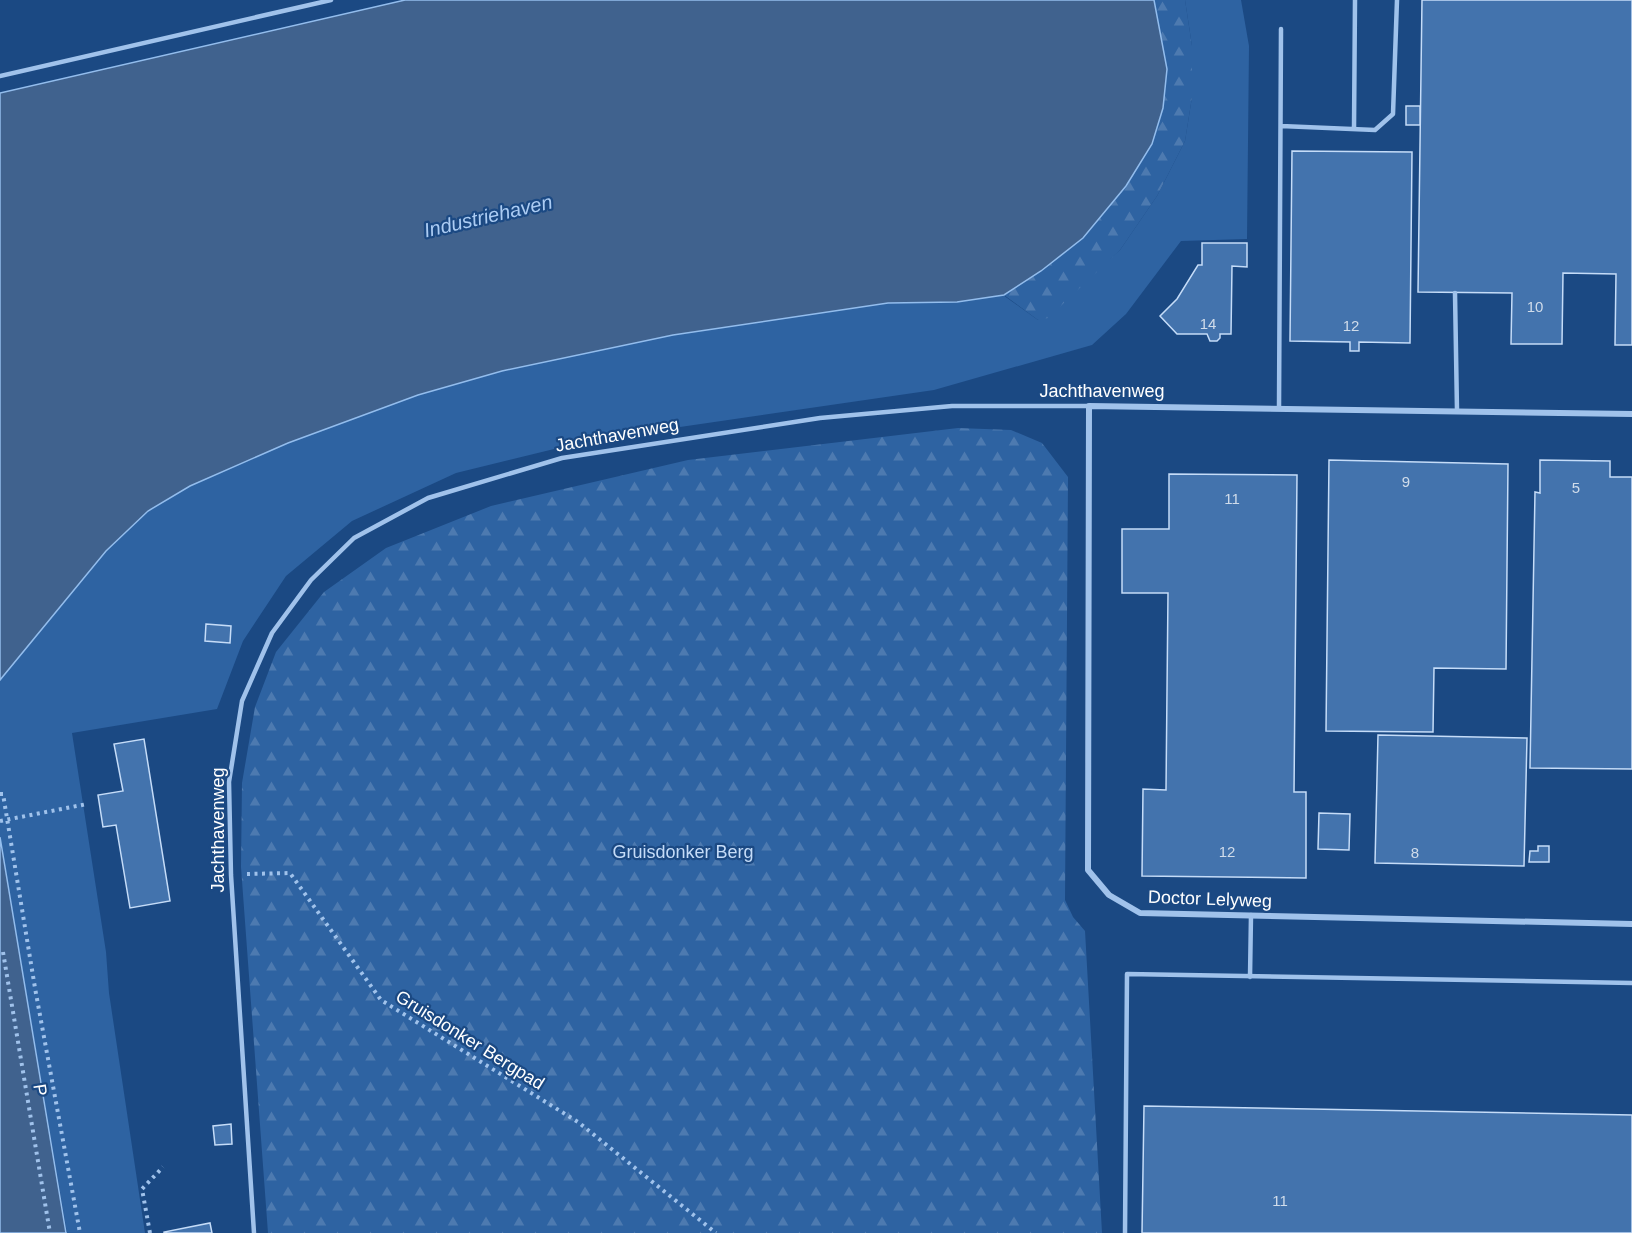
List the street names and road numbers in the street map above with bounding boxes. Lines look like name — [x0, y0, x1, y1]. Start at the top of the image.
street label: Jachthavenweg — [1039, 381, 1165, 401]
street label: Jachthavenweg — [554, 414, 680, 456]
street label: Jachthavenweg — [208, 767, 228, 893]
street label: Doctor Lelyweg — [1148, 887, 1272, 911]
street label: Gruisdonker Bergpad — [392, 986, 548, 1094]
street label: P — [29, 1083, 51, 1097]

